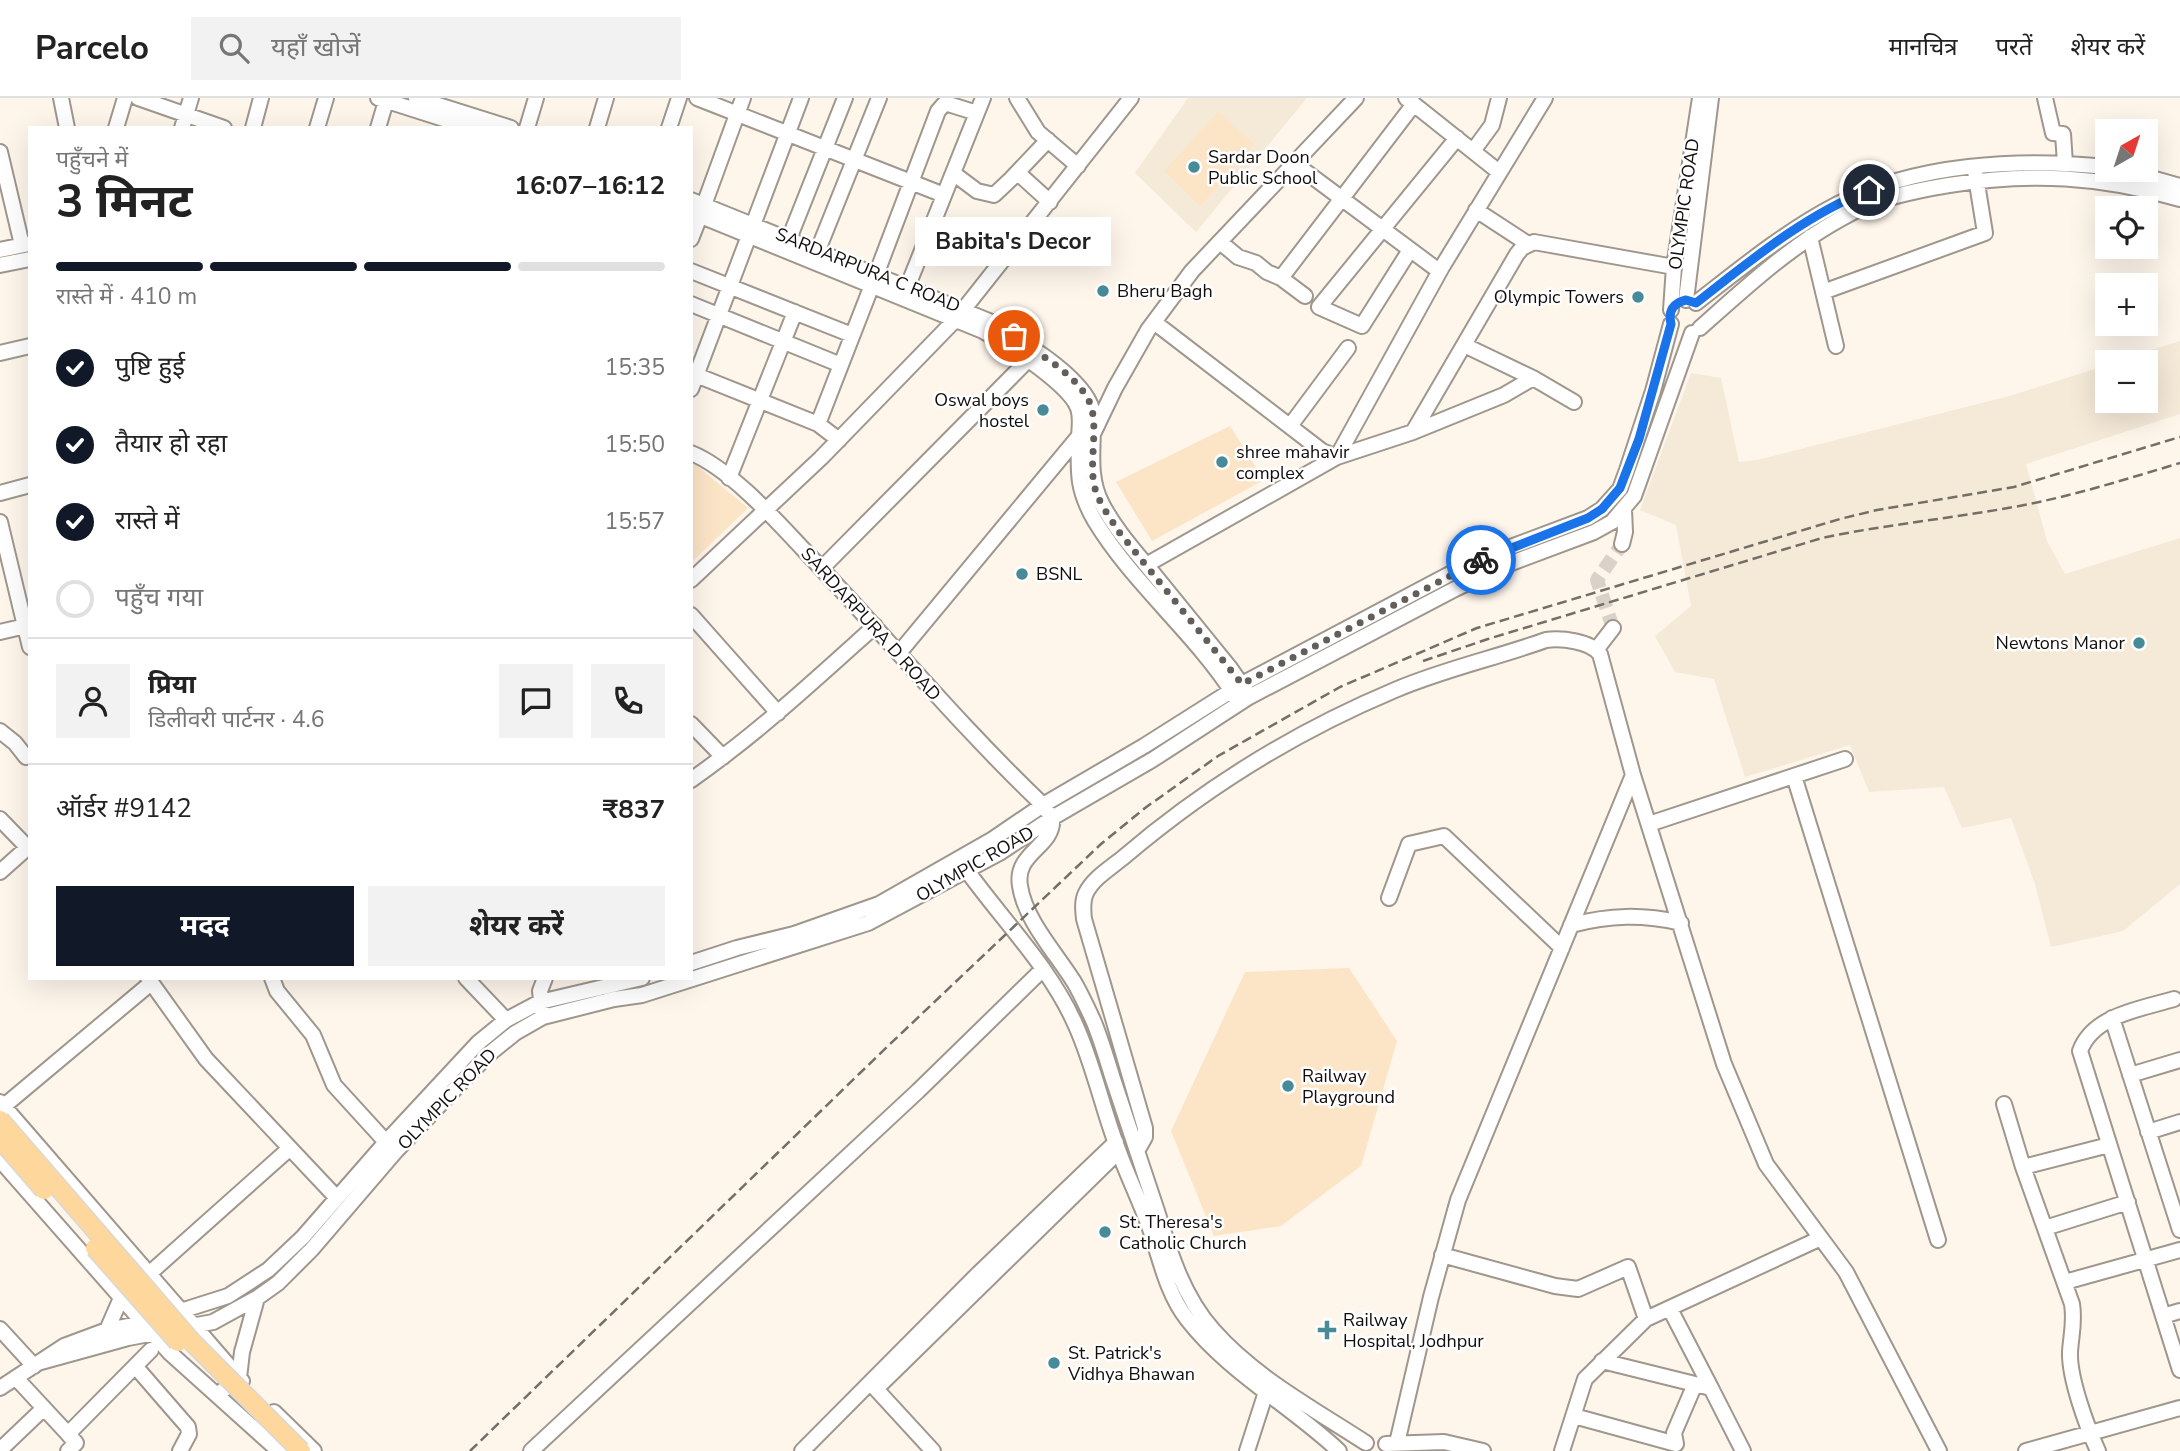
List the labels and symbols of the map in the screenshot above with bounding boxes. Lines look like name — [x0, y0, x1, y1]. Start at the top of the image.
north arrow — [2095, 119, 2158, 182]
street label: OLYMPIC ROAD — [1663, 137, 1705, 271]
place label: Sardar Doon Public School — [1208, 145, 1318, 190]
marker: Sardar Doon Public School — [1186, 159, 1202, 175]
pin — [1839, 160, 1899, 220]
callout: Babita's Decor — [916, 217, 1112, 266]
street label: SARDARPURA C ROAD — [772, 222, 964, 318]
place label: Bheru Bagh — [1117, 279, 1213, 303]
marker: Bheru Bagh — [1095, 283, 1111, 299]
place label: Olympic Towers — [1494, 285, 1624, 309]
marker: Olympic Towers — [1630, 289, 1646, 305]
pin — [984, 306, 1044, 366]
place label: Oswal boys hostel — [934, 388, 1030, 433]
marker: Oswal boys hostel — [1035, 402, 1051, 418]
place label: shree mahavir complex — [1236, 440, 1350, 485]
marker: shree mahavir complex — [1214, 454, 1230, 470]
courier — [1446, 525, 1516, 595]
street label: SARDARPURA D ROAD — [796, 542, 946, 706]
place label: BSNL — [1036, 562, 1083, 586]
marker: BSNL — [1014, 566, 1030, 582]
place label: Newtons Manor — [1996, 631, 2126, 655]
marker: Newtons Manor — [2131, 635, 2147, 651]
street label: OLYMPIC ROAD — [912, 820, 1038, 908]
street label: OLYMPIC ROAD — [392, 1043, 502, 1155]
place label: Railway Playground — [1302, 1064, 1395, 1109]
marker: Railway Playground — [1280, 1078, 1296, 1094]
place label: St. Theresa's Catholic Church — [1119, 1210, 1247, 1255]
marker: St. Theresa's Catholic Church — [1097, 1224, 1113, 1240]
place label: Railway Hospital, Jodhpur — [1343, 1308, 1484, 1353]
marker: Railway Hospital, Jodhpur — [1317, 1320, 1337, 1340]
place label: St. Patrick's Vidhya Bhawan — [1067, 1341, 1195, 1386]
marker: St. Patrick's Vidhya Bhawan — [1046, 1355, 1062, 1371]

